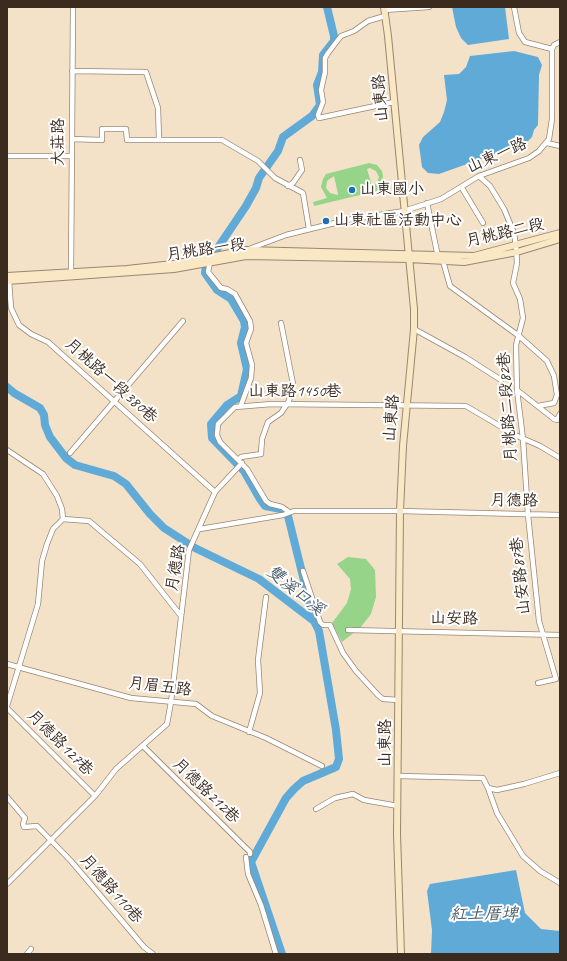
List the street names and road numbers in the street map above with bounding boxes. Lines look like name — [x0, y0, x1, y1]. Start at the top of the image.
street label: 山東路 — [369, 73, 393, 123]
street label: 大莊路 — [49, 118, 69, 166]
street label: 山東一路 — [464, 134, 530, 178]
street label: 月桃路二段 — [464, 215, 546, 251]
street label: 月桃路一段 — [165, 235, 247, 265]
street label: 月桃路一段380巷 — [61, 335, 161, 427]
street label: 月桃路二段82巷 — [495, 351, 521, 463]
street label: 山東路1450巷 — [249, 382, 341, 402]
street label: 山東路 — [380, 393, 404, 443]
street label: 月德路 — [490, 491, 538, 511]
street label: 山安路87巷 — [507, 536, 535, 616]
street label: 月德路 — [162, 543, 190, 593]
street label: 山安路 — [430, 609, 478, 629]
street label: 月眉五路 — [127, 674, 193, 700]
street label: 月德路127巷 — [23, 706, 97, 780]
street label: 山東路 — [376, 719, 396, 767]
street label: 月德路212巷 — [169, 754, 243, 828]
street label: 月德路110巷 — [76, 850, 146, 928]

